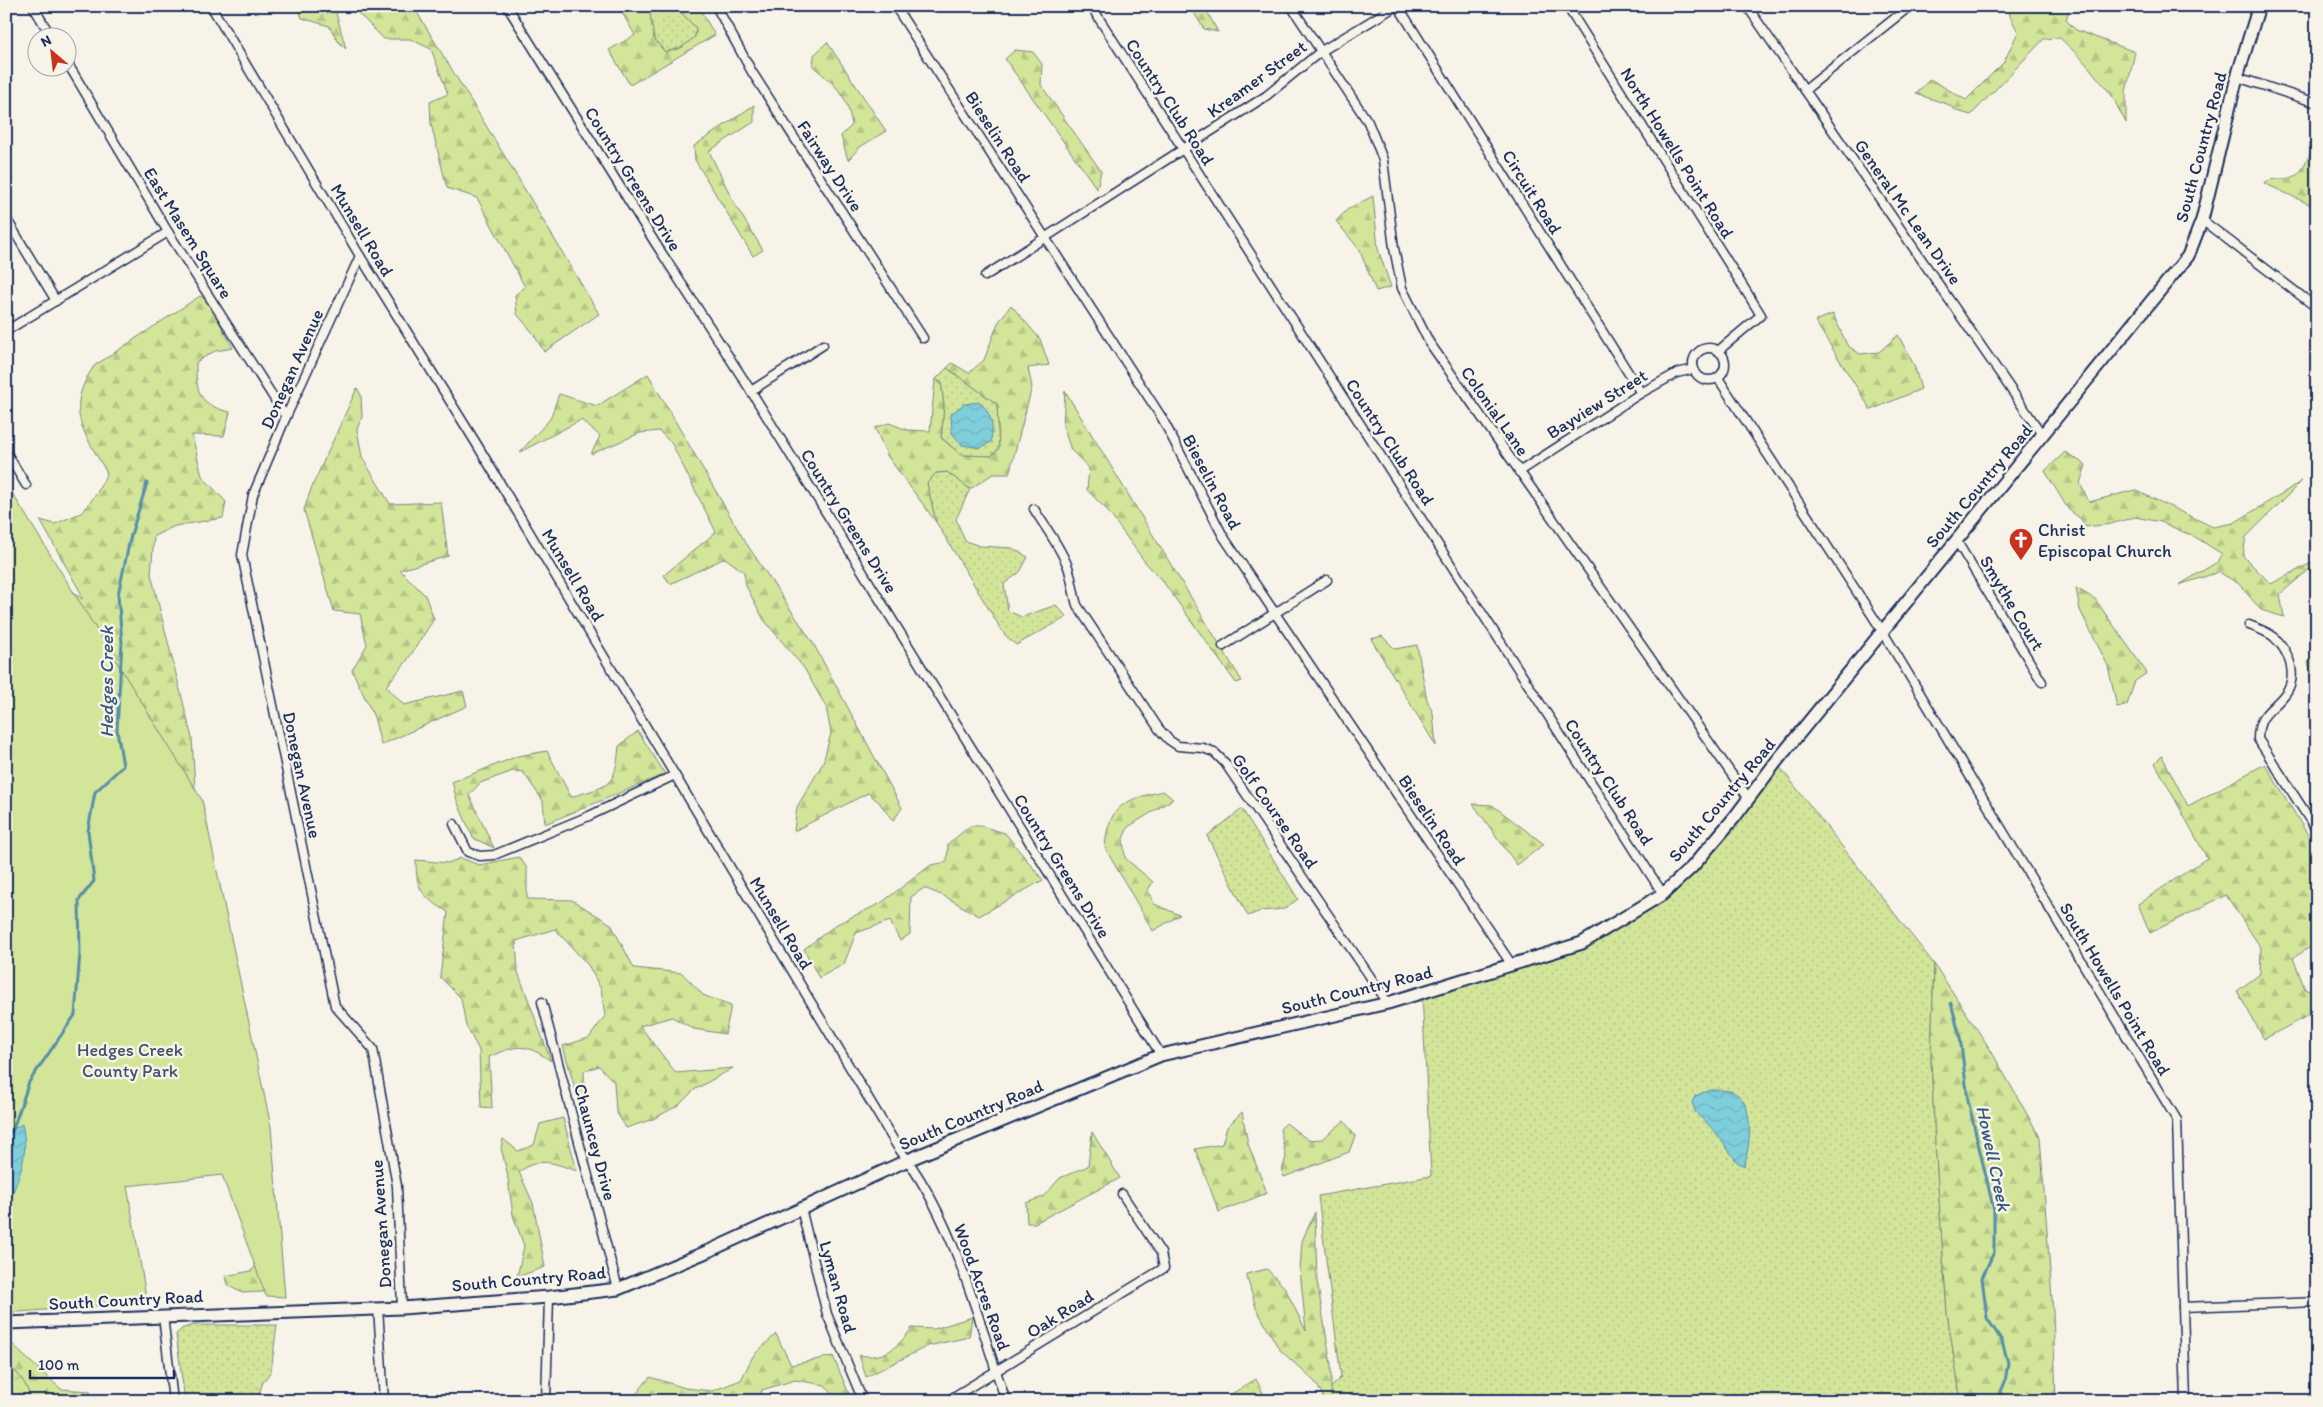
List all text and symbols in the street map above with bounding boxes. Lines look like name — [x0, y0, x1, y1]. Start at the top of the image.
north arrow — [28, 28, 78, 78]
text: N — [38, 31, 54, 51]
street label: Country Club Road — [1121, 34, 1219, 170]
street label: Kreamer Street — [1203, 35, 1311, 123]
street label: North Howells Point Road — [1615, 64, 1739, 243]
street label: South Country Road — [2170, 69, 2232, 225]
street label: Bieselin Road — [960, 87, 1036, 187]
street label: Country Greens Drive — [580, 103, 686, 255]
street label: Fairway Drive — [792, 116, 868, 216]
street label: General Mc Lean Drive — [1850, 135, 1966, 289]
street label: Circuit Road — [1497, 146, 1567, 238]
street label: East Masem Square — [139, 163, 237, 303]
street label: Munsell Road — [326, 180, 398, 281]
street label: Donegan Avenue — [256, 306, 328, 432]
street label: Colonial Lane — [1456, 362, 1534, 460]
street label: Bayview Street — [1542, 364, 1652, 444]
street label: Country Club Road — [1341, 374, 1439, 510]
street label: South Country Road — [1921, 420, 2037, 552]
street label: Bieselin Road — [1178, 431, 1246, 533]
street label: Country Greens Drive — [796, 445, 902, 597]
place label: Christ Episcopal Church — [2038, 519, 2172, 562]
street label: Munsell Road — [537, 525, 609, 626]
church icon: Christ Episcopal Church — [2008, 527, 2034, 561]
street label: Smythe Court — [1975, 551, 2049, 655]
water label: Hedges Creek — [95, 625, 118, 738]
street label: Donegan Avenue — [278, 710, 326, 840]
street label: Country Club Road — [1560, 714, 1658, 850]
street label: South Country Road — [1664, 734, 1780, 866]
street label: Golf Course Road — [1227, 749, 1323, 873]
street label: Bieselin Road — [1394, 770, 1470, 870]
street label: Country Greens Drive — [1009, 790, 1115, 942]
street label: Munsell Road — [745, 873, 817, 974]
street label: South Howells Point Road — [2055, 899, 2176, 1080]
street label: South Country Road — [1279, 961, 1435, 1019]
park label: Hedges Creek County Park — [77, 1039, 183, 1082]
street label: South Country Road — [895, 1075, 1047, 1155]
street label: Chauncey Drive — [569, 1081, 621, 1203]
water label: Howell Creek — [1971, 1103, 2016, 1214]
street label: Donegan Avenue — [366, 1159, 396, 1289]
street label: Wood Acres Road — [949, 1221, 1015, 1354]
street label: Lyman Road — [814, 1238, 862, 1336]
street label: South Country Road — [451, 1261, 607, 1297]
street label: South Country Road — [48, 1285, 204, 1315]
street label: Oak Road — [1023, 1285, 1098, 1343]
scale bar — [30, 1347, 174, 1379]
text: 100 m — [38, 1356, 80, 1374]

